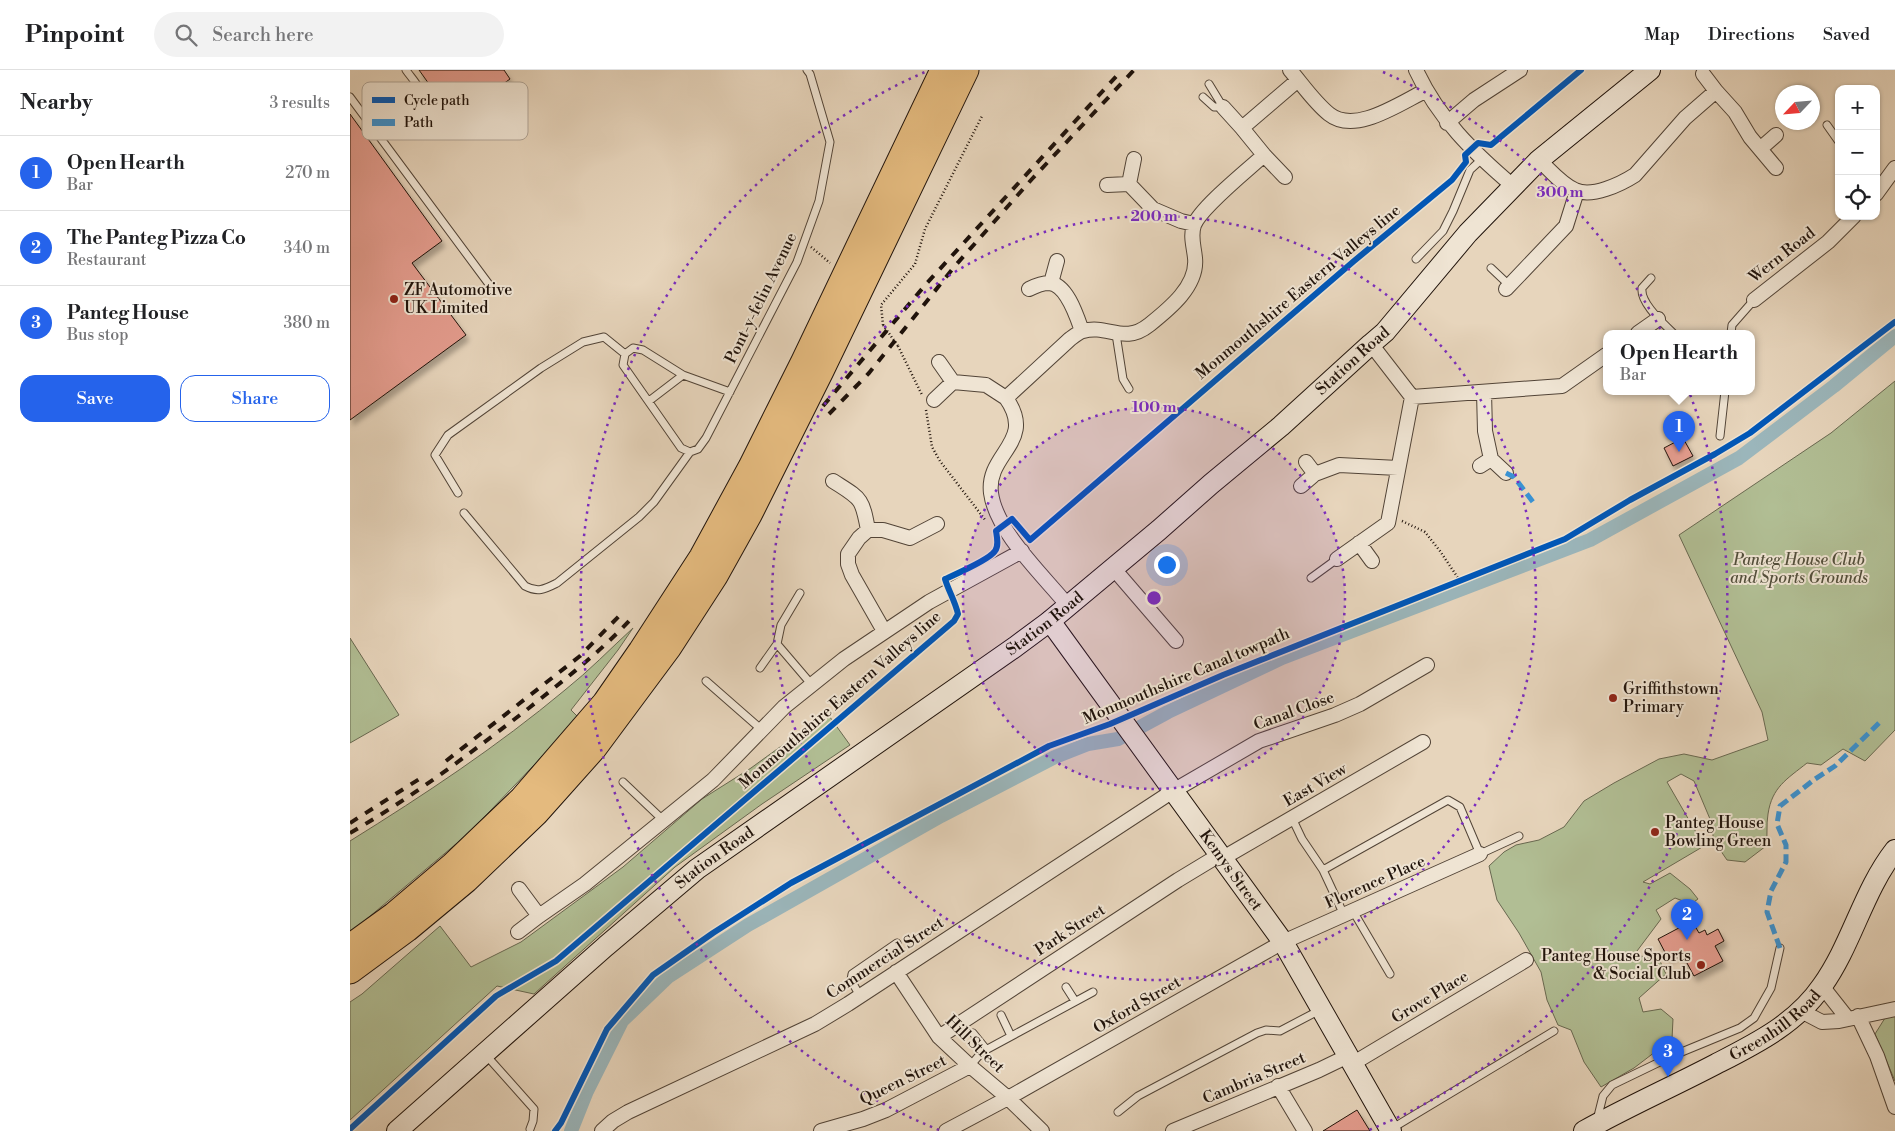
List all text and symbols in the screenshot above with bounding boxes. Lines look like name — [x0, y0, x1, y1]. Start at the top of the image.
search box — [154, 12, 504, 57]
text: Pinpoint — [25, 20, 124, 50]
icon: search — [172, 21, 200, 49]
text: Search here — [212, 23, 314, 47]
text: Map — [1644, 23, 1680, 46]
text: Directions — [1708, 23, 1795, 46]
text: Saved — [1823, 23, 1870, 46]
legend — [362, 82, 528, 140]
north arrow — [1775, 85, 1820, 130]
map controls — [1835, 85, 1880, 220]
button: + — [1835, 85, 1880, 130]
text: Nearby — [20, 90, 93, 116]
text: Cycle path — [404, 92, 470, 110]
text: 3 results — [269, 93, 330, 113]
text: Path — [404, 114, 434, 132]
button: − — [1835, 130, 1880, 175]
text: Open Hearth — [67, 151, 185, 175]
text: 1 — [32, 163, 40, 183]
text: 270 m — [285, 163, 330, 183]
text: Bar — [67, 175, 93, 195]
button: locate — [1835, 175, 1880, 220]
text: 300 m — [1537, 183, 1584, 202]
street label: Monmouthshire Eastern Valleys line — [1191, 200, 1405, 384]
text: 200 m — [1130, 207, 1178, 226]
street label: Wern Road — [1744, 223, 1819, 288]
text: The Panteg Pizza Co — [67, 226, 246, 250]
street label: Pont-y-felin Avenue — [721, 229, 801, 367]
text: 2 — [31, 238, 41, 258]
text: 340 m — [283, 238, 330, 258]
text: Restaurant — [67, 250, 146, 270]
place label: ZF Automotive UK Limited — [404, 280, 512, 318]
marker: ZF Automotive UK Limited — [388, 293, 400, 305]
text: Panteg House — [67, 301, 189, 325]
text: 3 — [31, 313, 41, 333]
text: 380 m — [283, 313, 330, 333]
street label: Station Road — [1311, 322, 1394, 399]
text: Bus stop — [67, 325, 129, 345]
popup — [1603, 330, 1755, 395]
text: Open Hearth — [1620, 341, 1738, 365]
text: Bar — [1620, 365, 1646, 385]
button: Save — [20, 375, 170, 422]
button: Share — [180, 375, 330, 422]
text: 100 m — [1132, 398, 1177, 417]
pin: 1 — [1663, 411, 1695, 452]
park label: Panteg House Club and Sports Grounds — [1730, 550, 1868, 588]
your location — [1154, 552, 1180, 578]
street label: Station Road — [1002, 587, 1088, 660]
centre of rings — [1145, 589, 1163, 607]
street label: Monmouthshire Eastern Valleys line — [735, 607, 945, 793]
street label: Monmouthshire Canal towpath — [1080, 623, 1293, 729]
place label: Griffithstown Primary — [1623, 679, 1719, 717]
street label: Canal Close — [1251, 687, 1337, 735]
marker: Griffithstown Primary — [1607, 692, 1619, 704]
street label: East View — [1280, 758, 1351, 811]
place label: Panteg House Bowling Green — [1664, 813, 1772, 851]
street label: Station Road — [671, 822, 758, 893]
street label: Kemys Street — [1195, 826, 1267, 915]
marker: Panteg House Bowling Green — [1649, 826, 1661, 838]
street label: Florence Place — [1322, 851, 1428, 913]
pin: 2 — [1671, 899, 1703, 940]
street label: Park Street — [1031, 900, 1109, 960]
street label: Commercial Street — [823, 912, 948, 1003]
place label: Panteg House Sports & Social Club — [1541, 946, 1691, 984]
marker: Panteg House Sports & Social Club — [1695, 959, 1707, 971]
street label: Grove Place — [1388, 966, 1472, 1028]
street label: Oxford Street — [1090, 972, 1185, 1038]
street label: Greenhill Road — [1726, 986, 1825, 1065]
street label: Hill Street — [941, 1011, 1009, 1077]
pin: 3 — [1652, 1036, 1684, 1077]
street label: Cambria Street — [1200, 1047, 1309, 1109]
street label: Queen Street — [856, 1050, 950, 1110]

